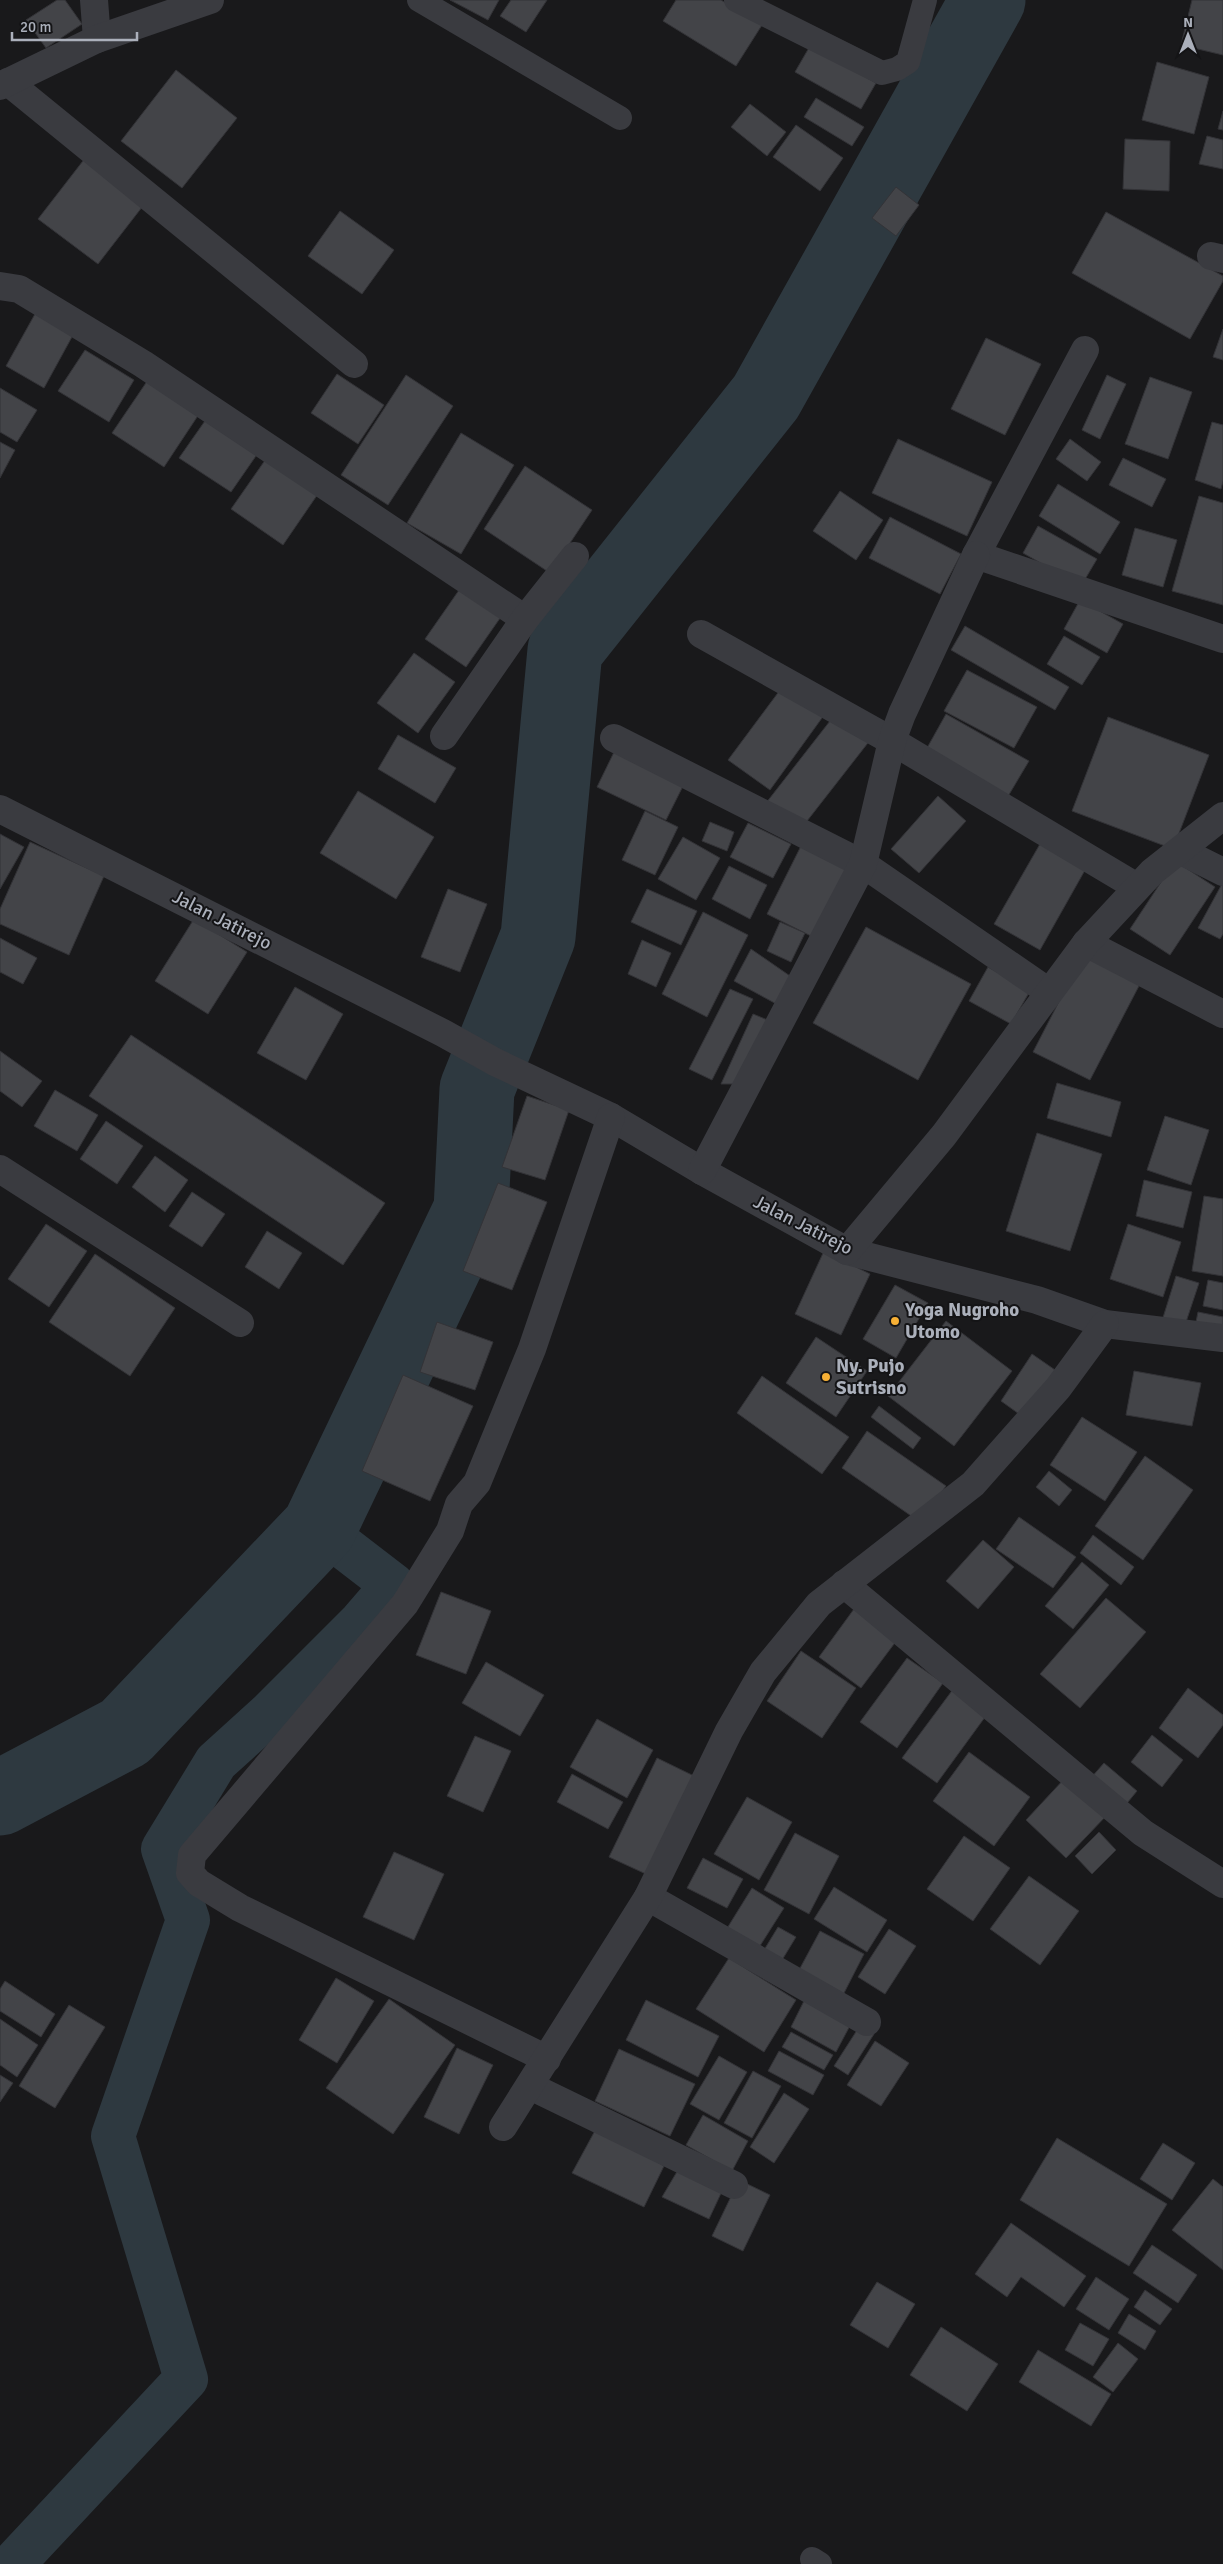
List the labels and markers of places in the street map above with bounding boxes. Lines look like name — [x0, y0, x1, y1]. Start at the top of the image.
place label: Yoga Nugroho Utomo — [904, 1298, 1019, 1344]
marker: Yoga Nugroho Utomo — [889, 1315, 901, 1327]
place label: Ny. Pujo Sutrisno — [836, 1354, 907, 1400]
marker: Ny. Pujo Sutrisno — [820, 1371, 832, 1383]

